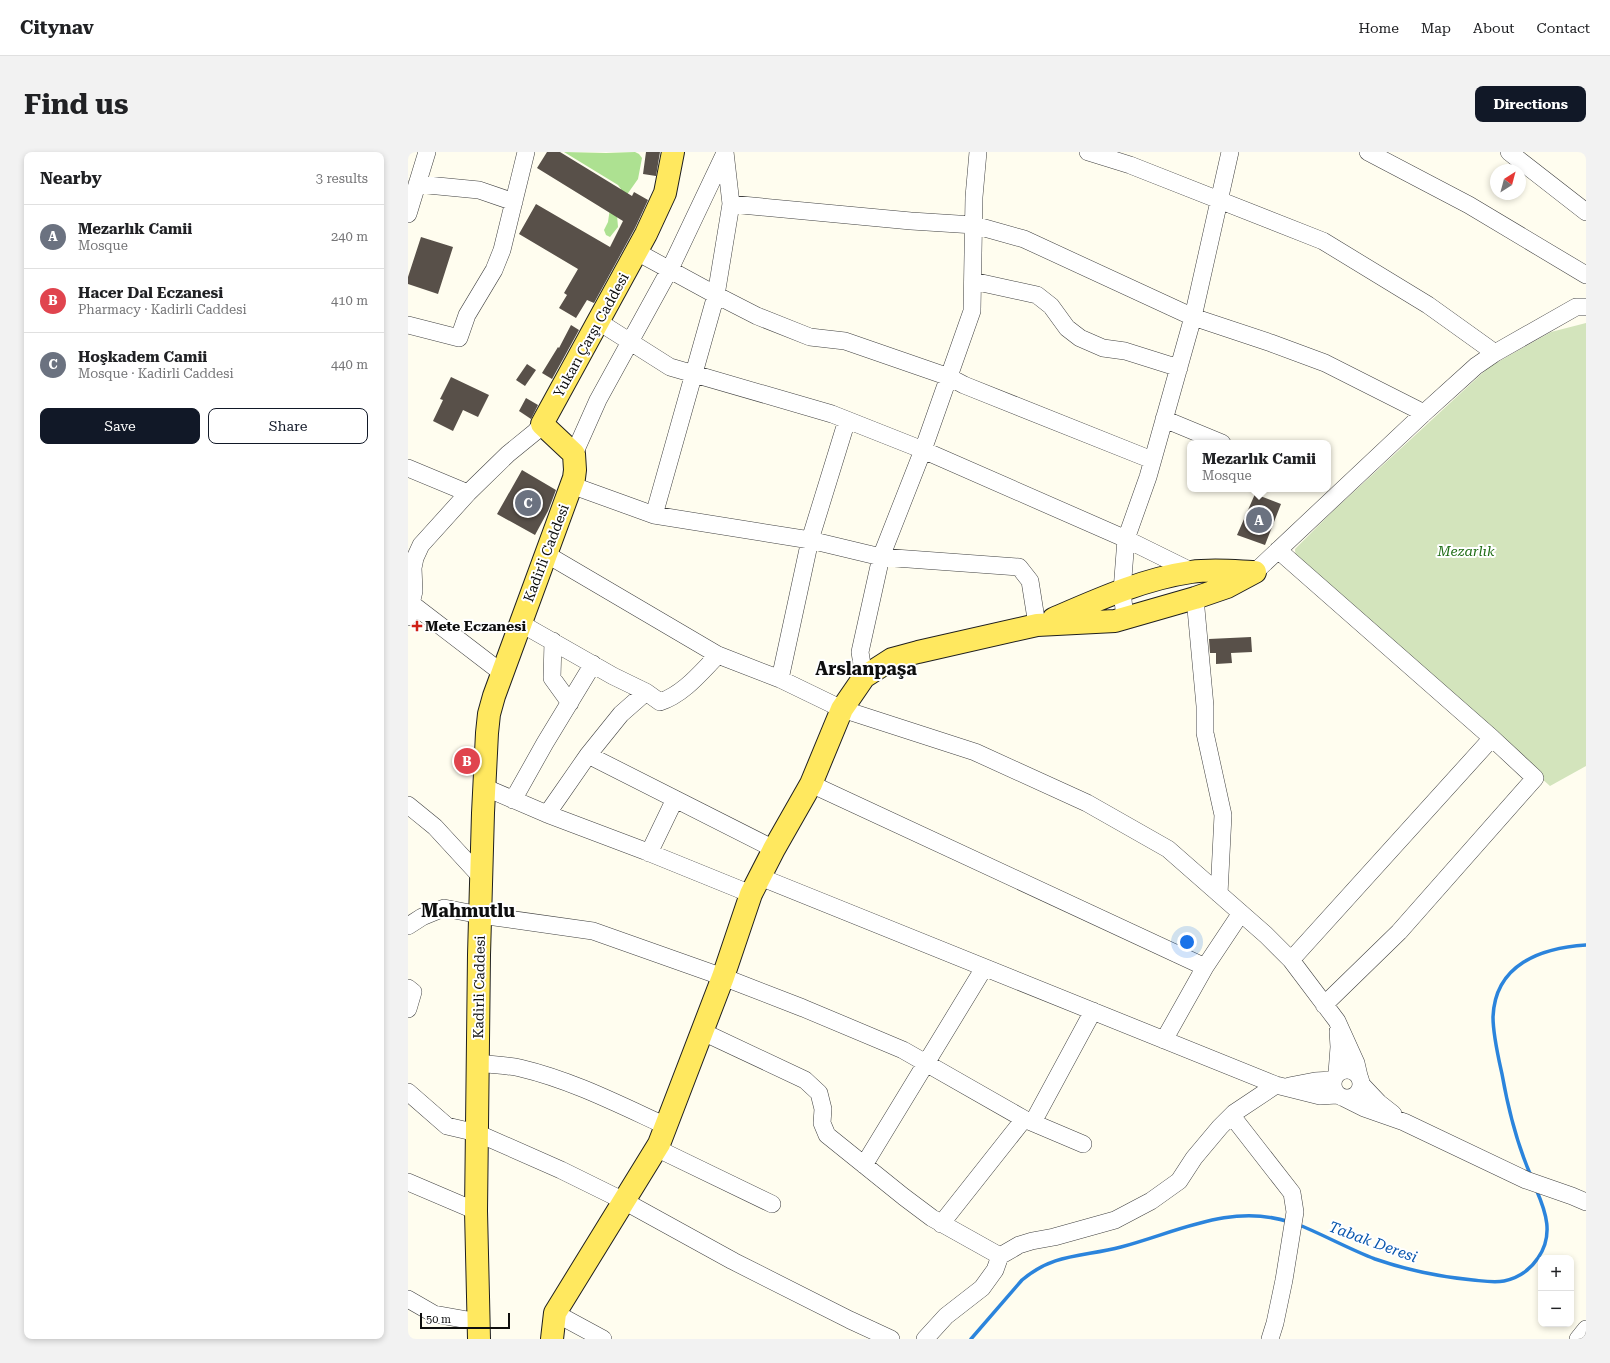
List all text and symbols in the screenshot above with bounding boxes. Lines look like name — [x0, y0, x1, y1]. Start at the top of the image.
text: Citynav — [20, 16, 94, 39]
text: Home — [1358, 20, 1399, 36]
text: Map — [1421, 20, 1451, 36]
text: About — [1473, 20, 1515, 36]
text: Contact — [1537, 20, 1590, 36]
button: Directions — [1475, 86, 1586, 122]
text: Find us — [24, 88, 128, 121]
north arrow — [1490, 164, 1526, 200]
text: Nearby — [40, 168, 102, 188]
text: 3 results — [316, 171, 368, 186]
text: Mezarlık Camii — [78, 220, 192, 238]
text: A — [48, 229, 58, 244]
text: 240 m — [331, 229, 368, 244]
text: Mosque — [78, 238, 128, 253]
street label: Yukarı Çarşı Caddesi — [550, 270, 632, 400]
text: Hacer Dal Eczanesi — [78, 284, 223, 302]
text: B — [48, 293, 58, 308]
text: 410 m — [331, 293, 368, 308]
text: Pharmacy · Kadirli Caddesi — [78, 302, 247, 317]
text: Hoşkadem Camii — [78, 348, 207, 366]
text: C — [48, 357, 58, 372]
text: 440 m — [331, 357, 368, 372]
text: Mosque · Kadirli Caddesi — [78, 366, 234, 381]
button: Save — [40, 408, 200, 444]
button: Share — [208, 408, 368, 444]
popup — [1187, 440, 1331, 492]
text: Mezarlık Camii — [1202, 450, 1316, 468]
text: Mosque — [1202, 468, 1252, 483]
pin: C — [515, 488, 541, 518]
street label: Kadirli Caddesi — [520, 502, 572, 604]
pin: A — [1246, 505, 1272, 535]
park label: Mezarlık — [1436, 543, 1495, 559]
place label: Mete Eczanesi — [425, 618, 526, 634]
marker: Mete Eczanesi — [412, 621, 422, 631]
district label: Arslanpaşa — [815, 658, 917, 679]
pin: B — [454, 746, 480, 776]
district label: Mahmutlu — [421, 900, 515, 921]
your location — [1177, 932, 1197, 952]
street label: Kadirli Caddesi — [470, 935, 488, 1039]
water label: Tabak Deresi — [1326, 1218, 1420, 1266]
map controls — [1538, 1255, 1574, 1327]
button: + — [1538, 1255, 1574, 1291]
button: − — [1538, 1291, 1574, 1327]
scale bar — [420, 1311, 510, 1330]
text: 50 m — [426, 1313, 451, 1326]

